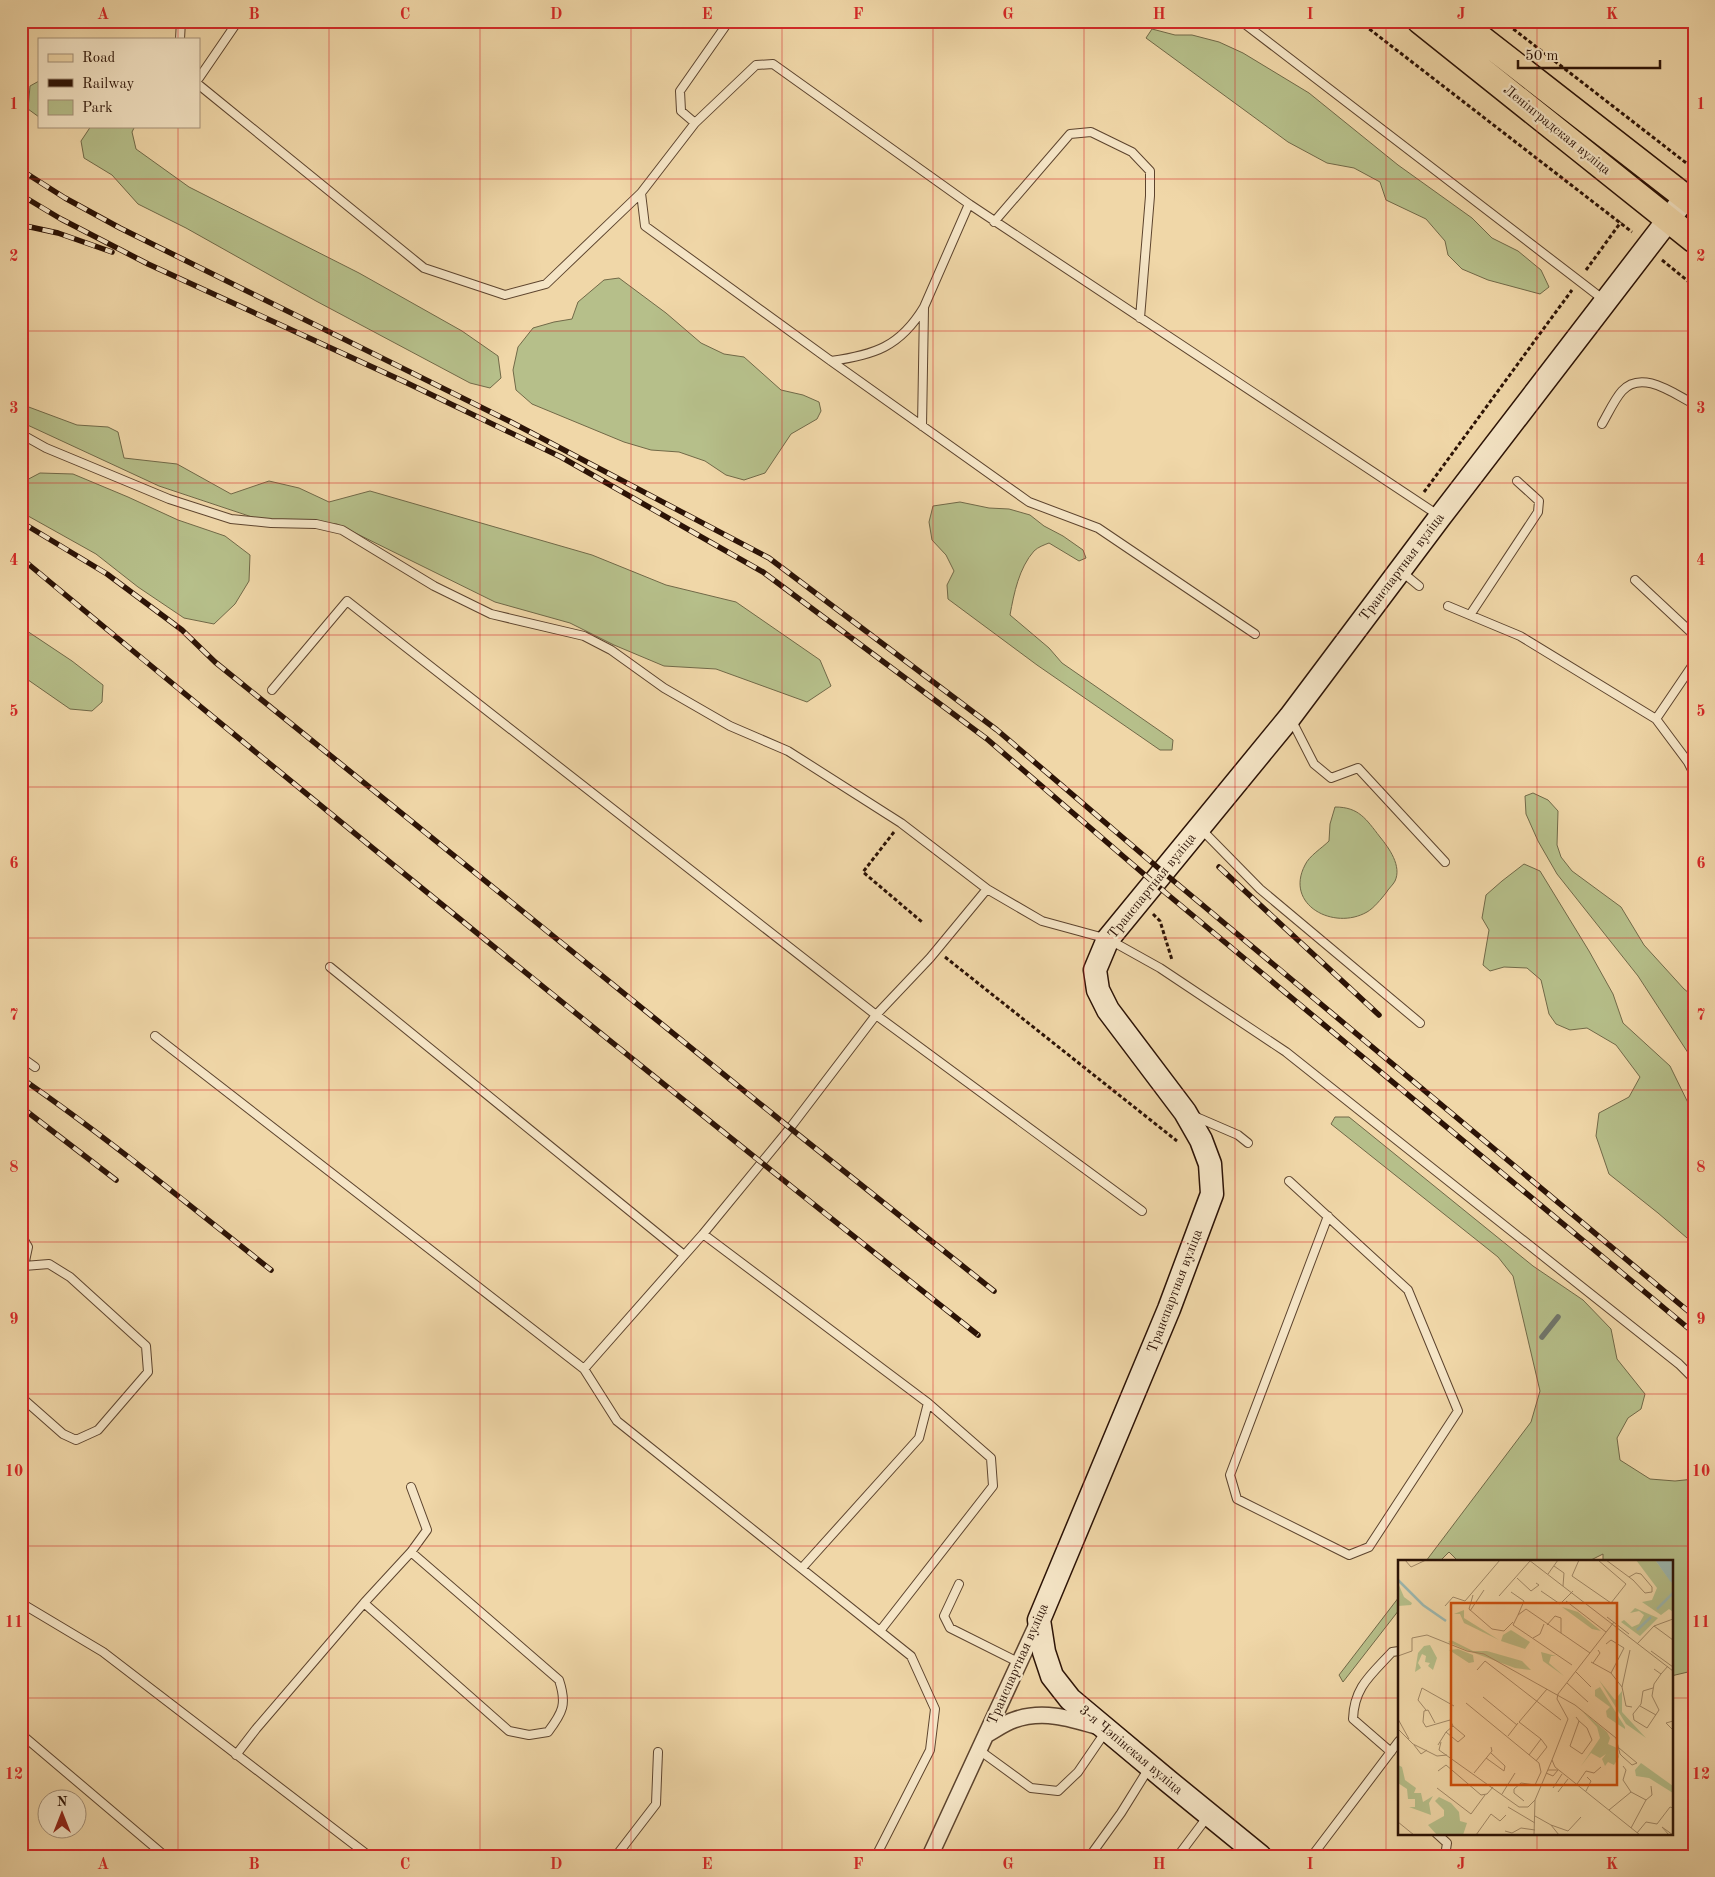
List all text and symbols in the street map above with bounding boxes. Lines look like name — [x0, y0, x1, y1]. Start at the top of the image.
text: A — [97, 7, 109, 23]
text: B — [248, 7, 260, 23]
text: C — [400, 7, 410, 23]
text: D — [550, 7, 562, 23]
text: E — [701, 7, 713, 23]
text: F — [853, 7, 864, 23]
text: G — [1002, 7, 1014, 23]
text: H — [1152, 7, 1166, 23]
text: I — [1306, 7, 1314, 23]
text: J — [1457, 7, 1466, 23]
text: K — [1606, 7, 1618, 23]
legend — [38, 38, 200, 128]
scale bar — [1518, 38, 1660, 70]
text: 50 m — [1525, 49, 1559, 64]
text: Road — [82, 51, 116, 66]
text: Railway — [82, 77, 135, 92]
street label: Ленінградская вуліца — [1501, 83, 1613, 178]
text: 1 — [9, 97, 19, 113]
text: 1 — [1696, 97, 1706, 113]
text: Park — [82, 101, 113, 116]
text: 2 — [9, 249, 19, 265]
text: 2 — [1696, 249, 1706, 265]
text: 3 — [9, 401, 19, 417]
text: 3 — [1696, 401, 1706, 417]
street label: Транспартная вуліца — [1357, 510, 1447, 624]
text: 4 — [9, 553, 19, 569]
text: 4 — [1696, 553, 1706, 569]
text: 5 — [9, 704, 19, 720]
text: 5 — [1696, 704, 1706, 720]
street label: Транспартная вуліца — [1105, 831, 1199, 941]
text: 6 — [9, 856, 19, 872]
text: 6 — [1696, 856, 1706, 872]
text: 7 — [9, 1008, 19, 1024]
text: 7 — [1696, 1008, 1706, 1024]
text: 8 — [9, 1160, 19, 1176]
text: 8 — [1696, 1160, 1706, 1176]
street label: Транспартная вуліца — [1145, 1227, 1205, 1355]
text: 9 — [9, 1312, 19, 1328]
text: 9 — [1696, 1312, 1706, 1328]
text: 10 — [5, 1464, 23, 1480]
text: 10 — [1692, 1464, 1710, 1480]
inset map — [1398, 1560, 1672, 1834]
street label: Транспартная вуліца — [985, 1601, 1051, 1727]
text: 11 — [5, 1615, 23, 1631]
text: 11 — [1692, 1615, 1710, 1631]
street label: 3-я Чэпінская вуліца — [1077, 1703, 1185, 1797]
text: 12 — [5, 1767, 23, 1783]
text: 12 — [1692, 1767, 1710, 1783]
north arrow — [38, 1790, 88, 1840]
text: N — [57, 1795, 68, 1809]
text: A — [97, 1857, 109, 1873]
text: B — [248, 1857, 260, 1873]
text: C — [400, 1857, 410, 1873]
text: D — [550, 1857, 562, 1873]
text: E — [701, 1857, 713, 1873]
text: F — [853, 1857, 864, 1873]
text: G — [1002, 1857, 1014, 1873]
text: H — [1152, 1857, 1166, 1873]
text: I — [1306, 1857, 1314, 1873]
text: J — [1457, 1857, 1466, 1873]
text: K — [1606, 1857, 1618, 1873]

